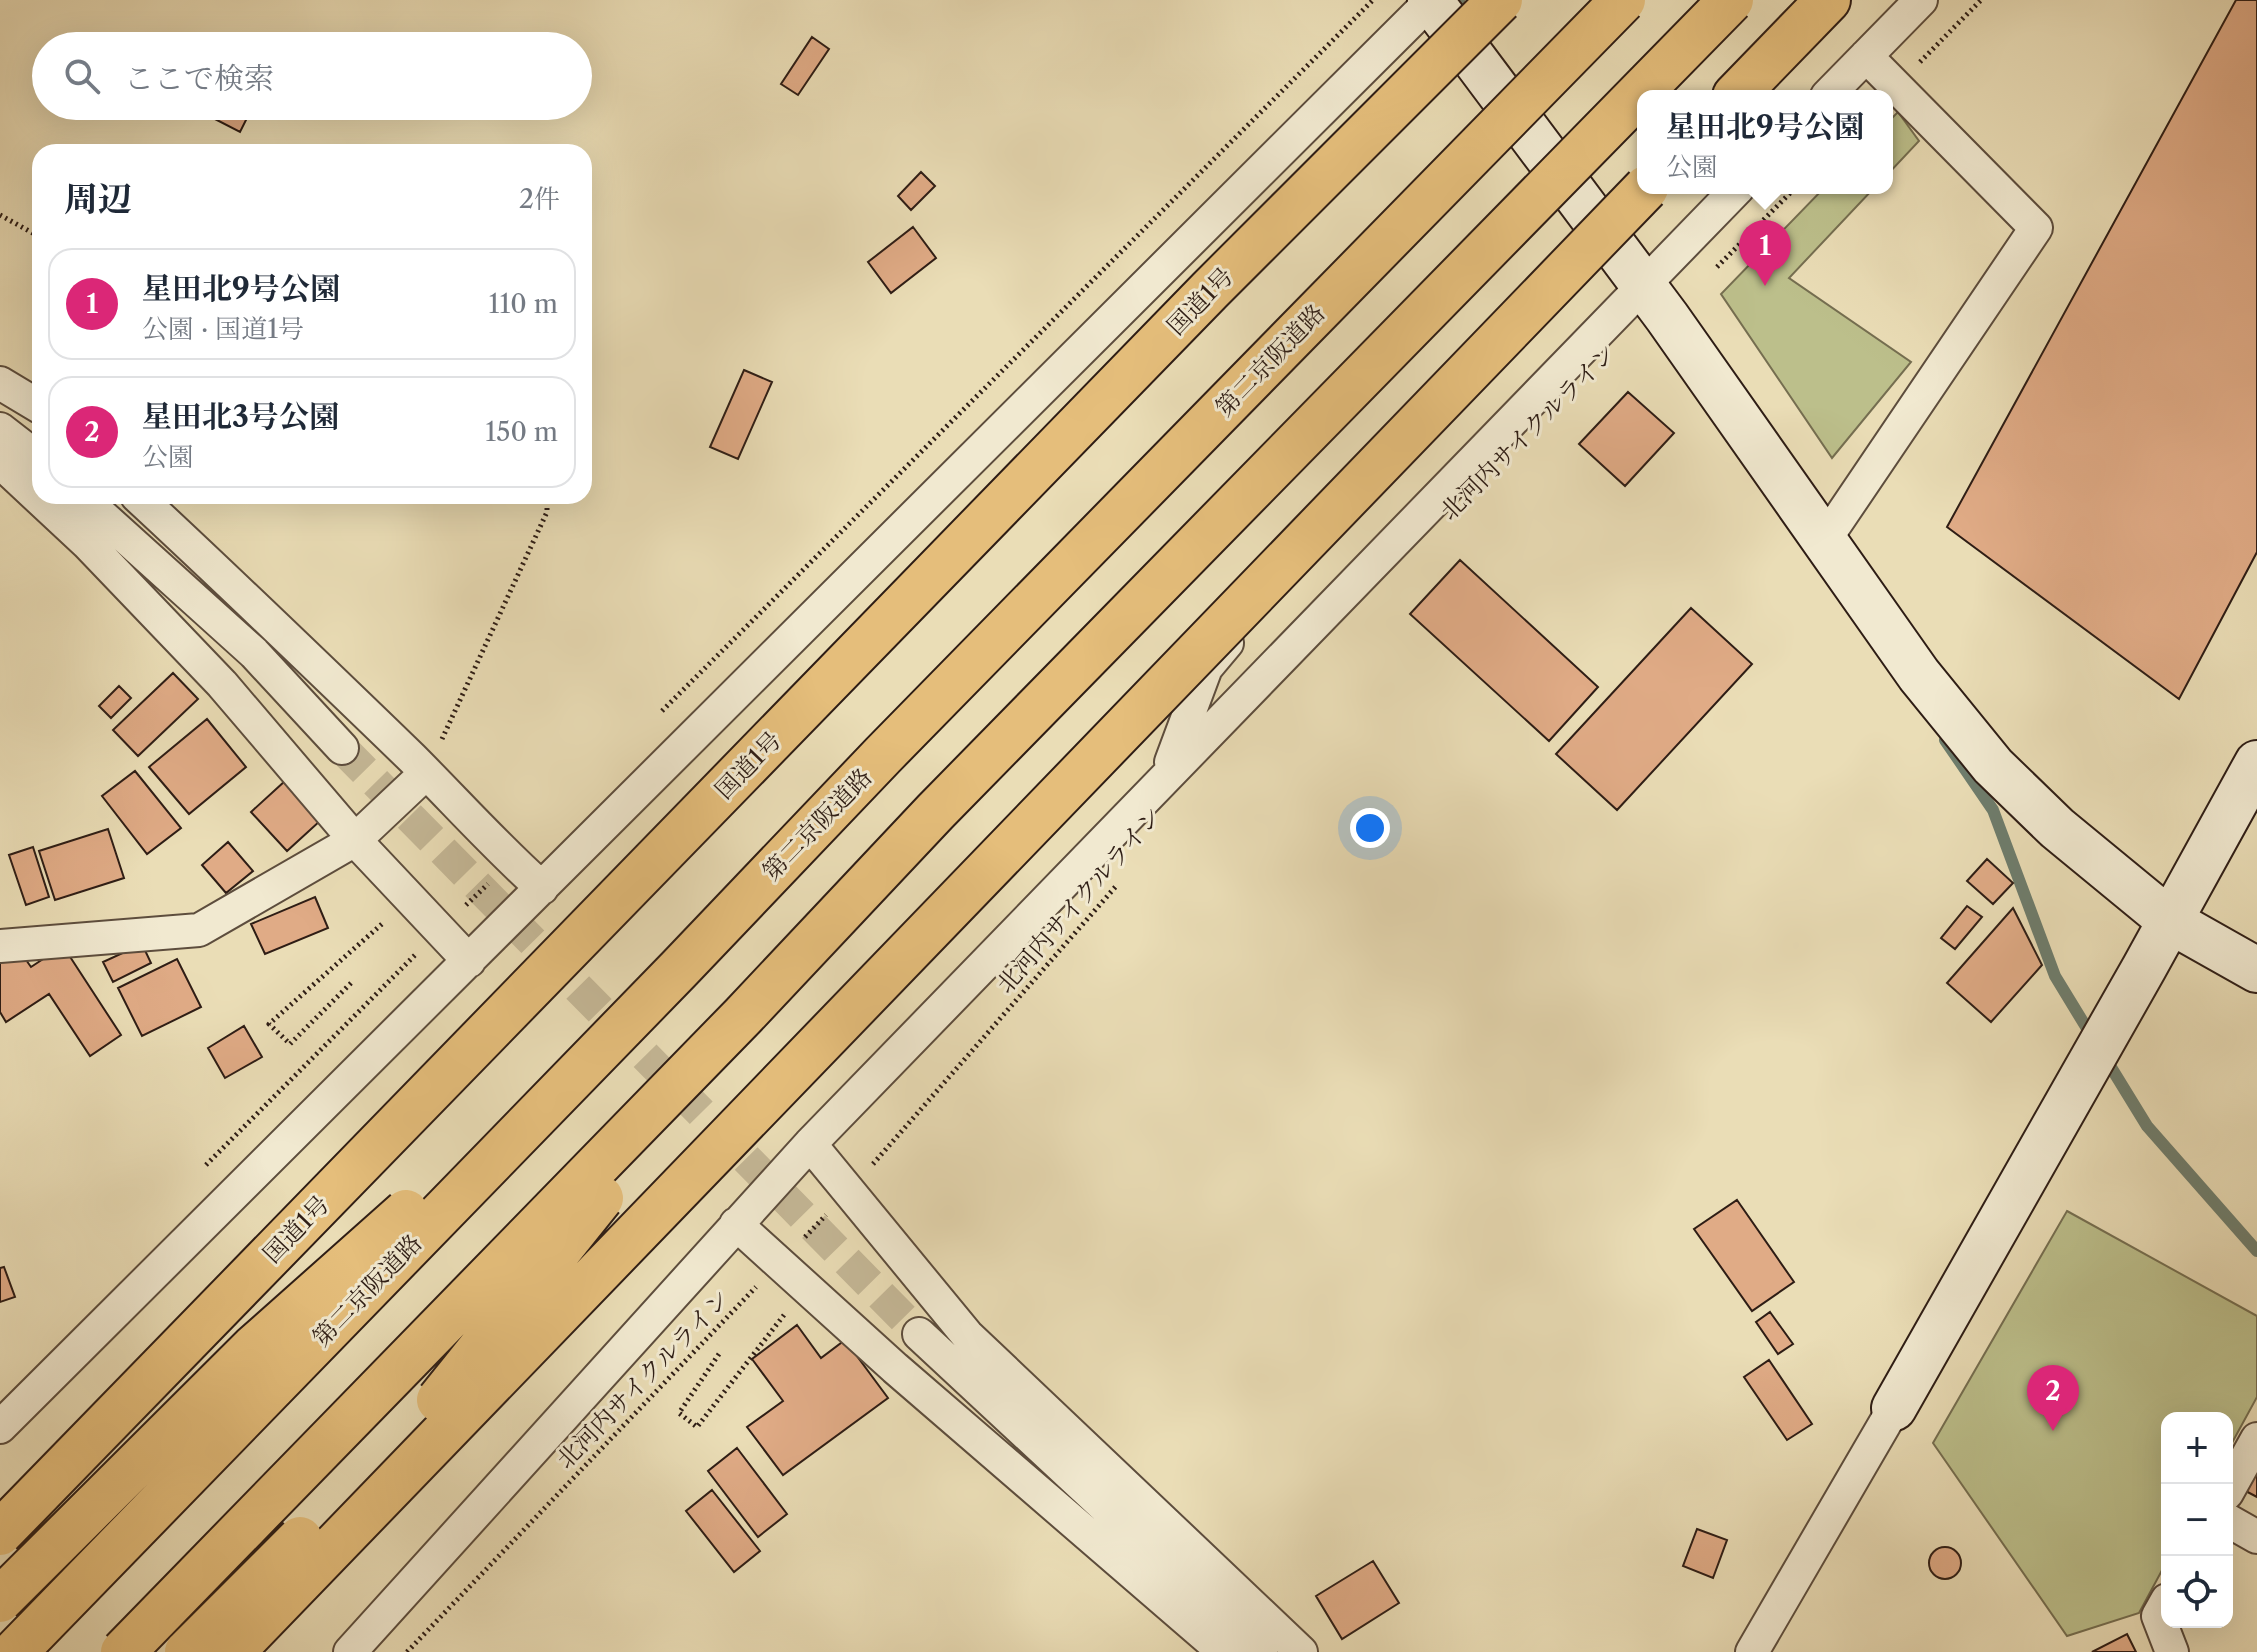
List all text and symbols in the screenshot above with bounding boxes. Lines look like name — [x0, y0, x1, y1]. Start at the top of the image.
search box — [32, 32, 592, 120]
icon: search — [60, 54, 104, 98]
text: ここで検索 — [124, 60, 274, 97]
popup — [1637, 90, 1893, 194]
text: 星田北9号公園 — [1666, 108, 1864, 145]
text: 公園 — [1666, 151, 1718, 183]
text: 周辺 — [64, 178, 132, 220]
text: 2件 — [519, 183, 560, 215]
pin: 1 — [1739, 220, 1791, 286]
street label: 国道1号 — [1161, 261, 1239, 341]
text: 星田北9号公園 — [142, 270, 340, 307]
text: 1 — [86, 288, 98, 320]
text: 110 m — [489, 288, 558, 320]
street label: 第二京阪道路 — [1210, 298, 1330, 422]
text: 公園 · 国道1号 — [142, 313, 304, 345]
street label: 北河内サイクルライン — [1434, 338, 1622, 526]
text: 星田北3号公園 — [142, 398, 339, 435]
text: 2 — [84, 416, 100, 448]
text: 150 m — [485, 416, 558, 448]
text: 公園 — [142, 441, 194, 473]
street label: 国道1号 — [709, 725, 787, 805]
street label: 第二京阪道路 — [757, 762, 877, 886]
street label: 北河内サイクルライン — [991, 801, 1167, 999]
your location — [1350, 808, 1390, 848]
street label: 国道1号 — [257, 1189, 335, 1269]
street label: 第二京阪道路 — [307, 1228, 427, 1352]
street label: 北河内サイクルライン — [550, 1284, 736, 1474]
pin: 2 — [2027, 1365, 2079, 1431]
map controls — [2161, 1412, 2233, 1628]
button: + — [2161, 1412, 2233, 1484]
button: − — [2161, 1484, 2233, 1556]
button: locate — [2161, 1556, 2233, 1628]

